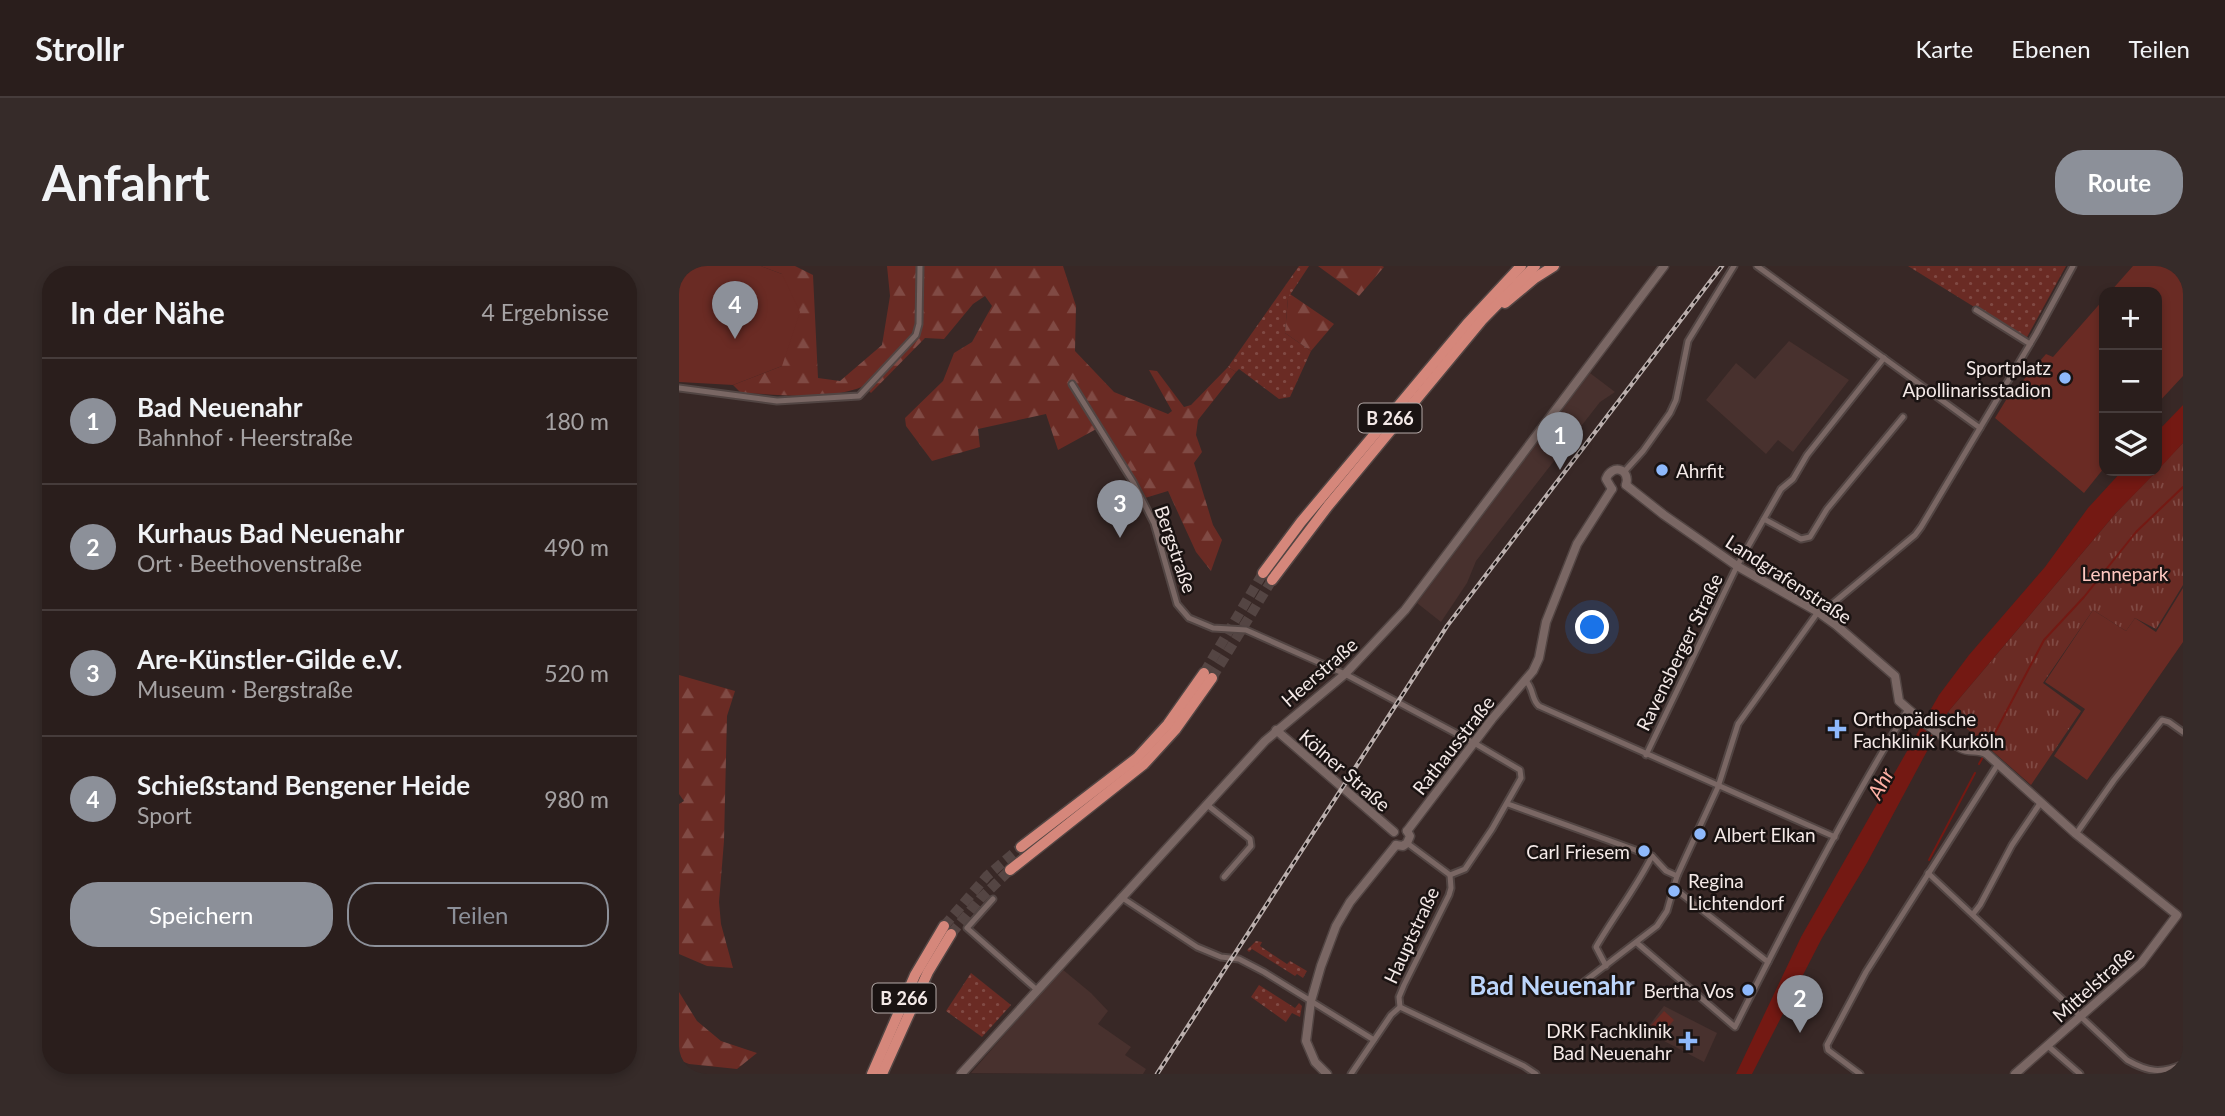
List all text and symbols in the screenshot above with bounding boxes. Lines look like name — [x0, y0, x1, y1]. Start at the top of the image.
text: Strollr — [35, 28, 124, 68]
text: Karte — [1916, 34, 1973, 63]
text: Ebenen — [2011, 34, 2091, 63]
text: Teilen — [2129, 34, 2190, 63]
button: Route — [2055, 150, 2183, 215]
text: Anfahrt — [42, 153, 210, 211]
pin: 4 — [712, 281, 758, 339]
map controls — [2099, 287, 2162, 476]
button: + — [2099, 287, 2162, 350]
text: In der Nähe — [70, 294, 225, 330]
text: 4 Ergebnisse — [481, 298, 609, 326]
button: − — [2099, 350, 2162, 413]
place label: Sportplatz Apollinarisstadion — [1902, 356, 2051, 401]
marker: Sportplatz Apollinarisstadion — [2057, 370, 2073, 386]
text: Bad Neuenahr — [137, 391, 302, 423]
road number: B 266 — [1359, 404, 1421, 433]
text: 1 — [86, 407, 100, 435]
text: 180 m — [544, 407, 609, 435]
pin: 1 — [1537, 412, 1583, 470]
button: layers — [2099, 413, 2162, 476]
text: Bahnhof · Heerstraße — [137, 423, 353, 451]
place label: Ahrfit — [1676, 459, 1724, 482]
marker: Ahrfit — [1654, 462, 1670, 478]
pin: 3 — [1097, 480, 1143, 538]
street label: Bergstraße — [1150, 502, 1202, 596]
text: Kurhaus Bad Neuenahr — [137, 517, 404, 549]
street label: Landgrafenstraße — [1722, 530, 1856, 628]
text: 2 — [86, 533, 100, 561]
text: 490 m — [544, 533, 609, 561]
text: Ort · Beethovenstraße — [137, 549, 362, 577]
park label: Lennepark — [2082, 562, 2169, 585]
street label: Ravensberger Straße — [1631, 570, 1727, 734]
your location — [1575, 610, 1609, 644]
street label: Heerstraße — [1276, 633, 1362, 711]
text: Are-Künstler-Gilde e.V. — [137, 643, 403, 675]
text: 3 — [86, 659, 100, 687]
text: 520 m — [544, 659, 609, 687]
text: Museum · Bergstraße — [137, 675, 353, 703]
street label: Rathausstraße — [1407, 691, 1499, 799]
place label: Orthopädische Fachklinik Kurköln — [1853, 707, 2004, 752]
marker: Orthopädische Fachklinik Kurköln — [1827, 719, 1847, 739]
street label: Kölner Straße — [1295, 724, 1395, 816]
water label: Ahr — [1861, 762, 1899, 804]
text: Schießstand Bengener Heide — [137, 769, 470, 801]
text: 4 — [86, 785, 100, 813]
text: 980 m — [544, 785, 609, 813]
text: Sport — [137, 801, 192, 829]
place label: Albert Elkan — [1714, 823, 1816, 846]
marker: Albert Elkan — [1692, 826, 1708, 842]
place label: Carl Friesem — [1526, 840, 1630, 863]
marker: Carl Friesem — [1636, 843, 1652, 859]
place label: Regina Lichtendorf — [1688, 869, 1785, 914]
button: Speichern — [70, 882, 333, 947]
button: Teilen — [347, 882, 609, 947]
street label: Hauptstraße — [1379, 883, 1443, 987]
marker: Regina Lichtendorf — [1666, 883, 1682, 899]
street label: Mittelstraße — [2047, 941, 2139, 1027]
district label: Bad Neuenahr — [1469, 969, 1635, 1001]
pin: 2 — [1777, 975, 1823, 1033]
place label: Bertha Vos — [1643, 979, 1734, 1002]
marker: Bertha Vos — [1740, 982, 1756, 998]
road number: B 266 — [873, 984, 935, 1012]
place label: DRK Fachklinik Bad Neuenahr — [1546, 1019, 1672, 1064]
marker: DRK Fachklinik Bad Neuenahr — [1678, 1031, 1698, 1051]

